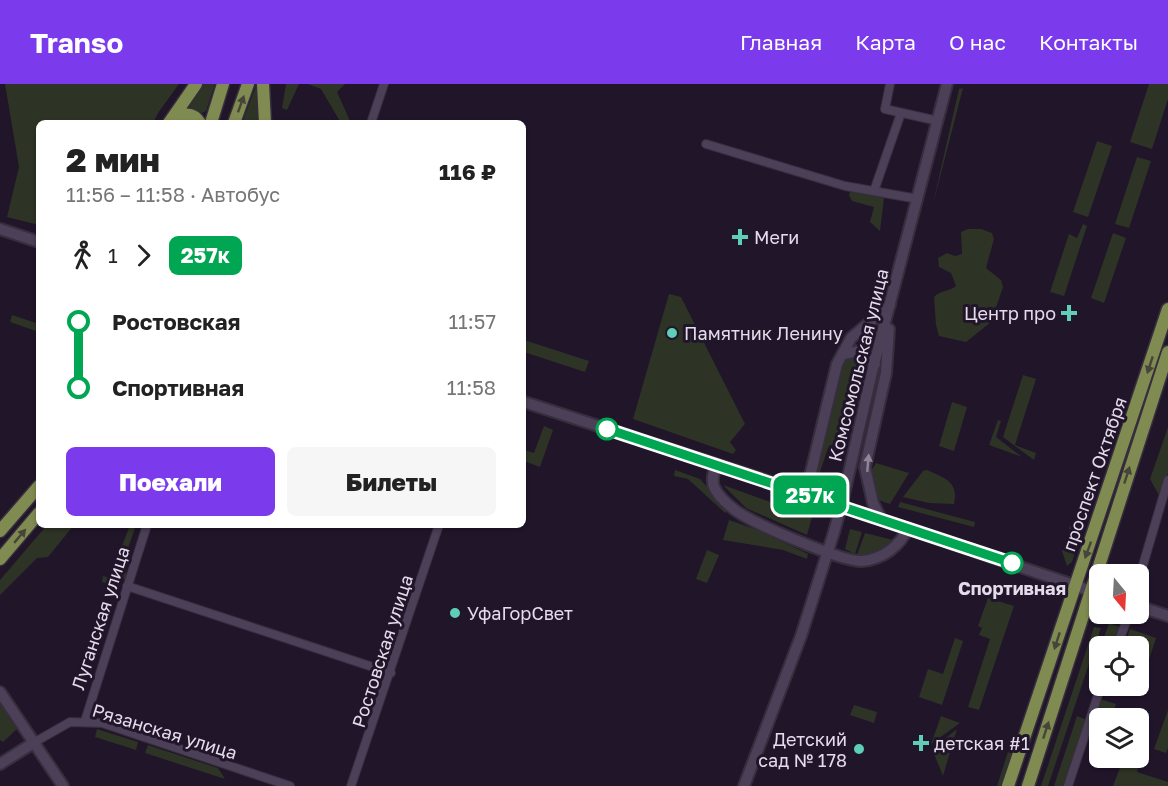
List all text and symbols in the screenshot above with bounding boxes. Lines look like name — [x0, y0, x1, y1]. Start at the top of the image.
text: Transo — [30, 26, 123, 59]
text: Главная — [740, 29, 822, 55]
text: Карта — [855, 29, 916, 55]
text: О нас — [949, 29, 1006, 55]
text: Контакты — [1039, 29, 1138, 55]
one-way arrow — [236, 94, 246, 112]
text: 2 мин — [66, 140, 160, 179]
text: 116 ₽ — [439, 158, 496, 185]
text: 11:56 – 11:58 · Автобус — [66, 182, 280, 206]
place label: Меги — [754, 226, 799, 248]
marker: Меги — [731, 228, 749, 246]
icon: walk — [66, 239, 99, 272]
icon: forward — [127, 239, 160, 272]
text: 257к — [181, 242, 230, 268]
text: 1 — [108, 243, 118, 267]
street label: Комсомольская улица — [823, 266, 893, 464]
place label: Центр про — [964, 302, 1056, 324]
marker: Центр про — [1060, 304, 1078, 322]
text: Ростовская — [112, 308, 240, 335]
text: 11:57 — [448, 309, 496, 333]
place label: Памятник Ленину — [684, 322, 843, 344]
marker: Памятник Ленину — [665, 326, 679, 340]
one-way arrow — [1144, 356, 1154, 374]
text: Спортивная — [112, 374, 244, 401]
text: 11:58 — [447, 375, 496, 399]
street label: проспект Октября — [1057, 394, 1131, 554]
unlabelled marker — [596, 418, 618, 440]
button: Поехали — [66, 447, 275, 516]
button: Билеты — [287, 447, 496, 516]
one-way arrow — [863, 454, 873, 473]
one-way arrow — [1123, 466, 1133, 484]
line badge: 257к — [768, 476, 852, 514]
text: 257к — [785, 482, 835, 508]
one-way arrow — [13, 528, 26, 544]
one-way arrow — [1083, 541, 1093, 559]
street label: Луганская улица — [66, 543, 134, 693]
marker: Спортивная — [1001, 552, 1023, 574]
north arrow — [1089, 564, 1149, 624]
map controls — [1089, 564, 1149, 768]
street label: Ростовская улица — [347, 572, 417, 730]
place label: Спортивная — [958, 577, 1066, 599]
place label: УфаГорСвет — [467, 602, 573, 624]
marker: УфаГорСвет — [448, 606, 462, 620]
one-way arrow — [1052, 632, 1061, 650]
button: locate — [1089, 636, 1149, 696]
street label: Рязанская улица — [90, 699, 240, 763]
button: layers — [1089, 708, 1149, 768]
one-way arrow — [1042, 721, 1051, 739]
place label: Детский сад № 178 — [758, 728, 847, 771]
place label: детская #1 — [934, 732, 1030, 754]
marker: детская #1 — [912, 734, 930, 752]
marker: Детский сад № 178 — [852, 742, 866, 756]

